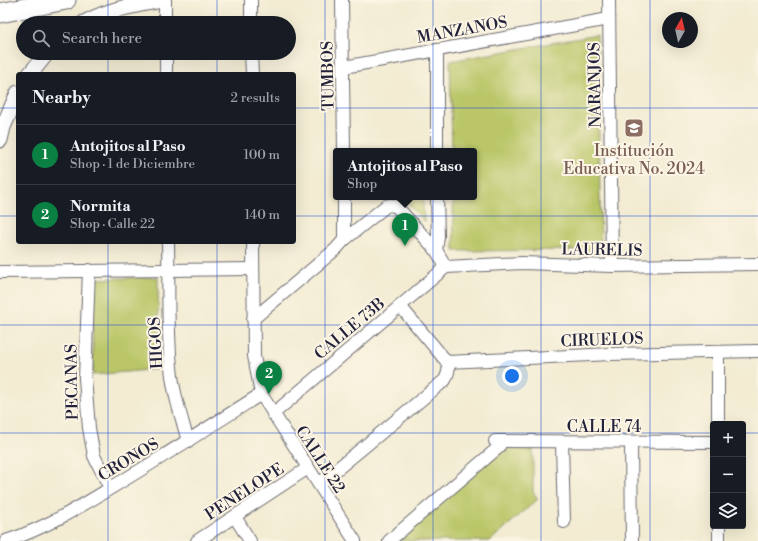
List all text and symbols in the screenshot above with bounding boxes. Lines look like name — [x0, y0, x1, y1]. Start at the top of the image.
street label: MANZANOS — [415, 12, 509, 48]
north arrow — [662, 12, 698, 48]
search box — [16, 16, 296, 60]
icon: search — [30, 27, 52, 49]
text: Search here — [62, 29, 142, 48]
street label: TUMBOS — [317, 41, 339, 111]
street label: NARANJOS — [584, 42, 606, 128]
text: Nearby — [32, 87, 91, 109]
text: 2 results — [231, 90, 280, 106]
school or university icon: Institución Educativa No. 2024 — [623, 117, 645, 139]
text: Antojitos al Paso — [70, 137, 186, 156]
place label: Institución Educativa No. 2024 — [563, 141, 705, 179]
text: 1 — [42, 147, 48, 163]
text: 100 m — [244, 147, 280, 163]
popup — [333, 148, 477, 200]
text: Shop · 1 de Diciembre — [70, 156, 195, 172]
text: Antojitos al Paso — [347, 157, 463, 176]
text: Shop — [347, 176, 377, 192]
text: Normita — [70, 197, 131, 216]
text: 2 — [41, 207, 49, 223]
text: 140 m — [244, 207, 280, 223]
pin: 1 — [392, 213, 418, 246]
text: Shop · Calle 22 — [70, 216, 155, 232]
street label: LAURELIS — [561, 239, 643, 261]
street label: CALLE 73B — [310, 293, 389, 364]
street label: HIGOS — [145, 316, 167, 370]
street label: CIRUELOS — [560, 329, 644, 351]
street label: PECANAS — [61, 344, 83, 420]
pin: 2 — [256, 361, 282, 394]
your location — [502, 366, 522, 386]
street label: CALLE 74 — [567, 417, 642, 437]
map controls — [710, 421, 746, 529]
button: + — [710, 421, 746, 457]
street label: CALLE 22 — [291, 422, 349, 497]
street label: CRONOS — [94, 434, 163, 486]
button: − — [710, 457, 746, 493]
street label: PENELOPE — [201, 459, 288, 525]
button: layers — [710, 493, 746, 529]

